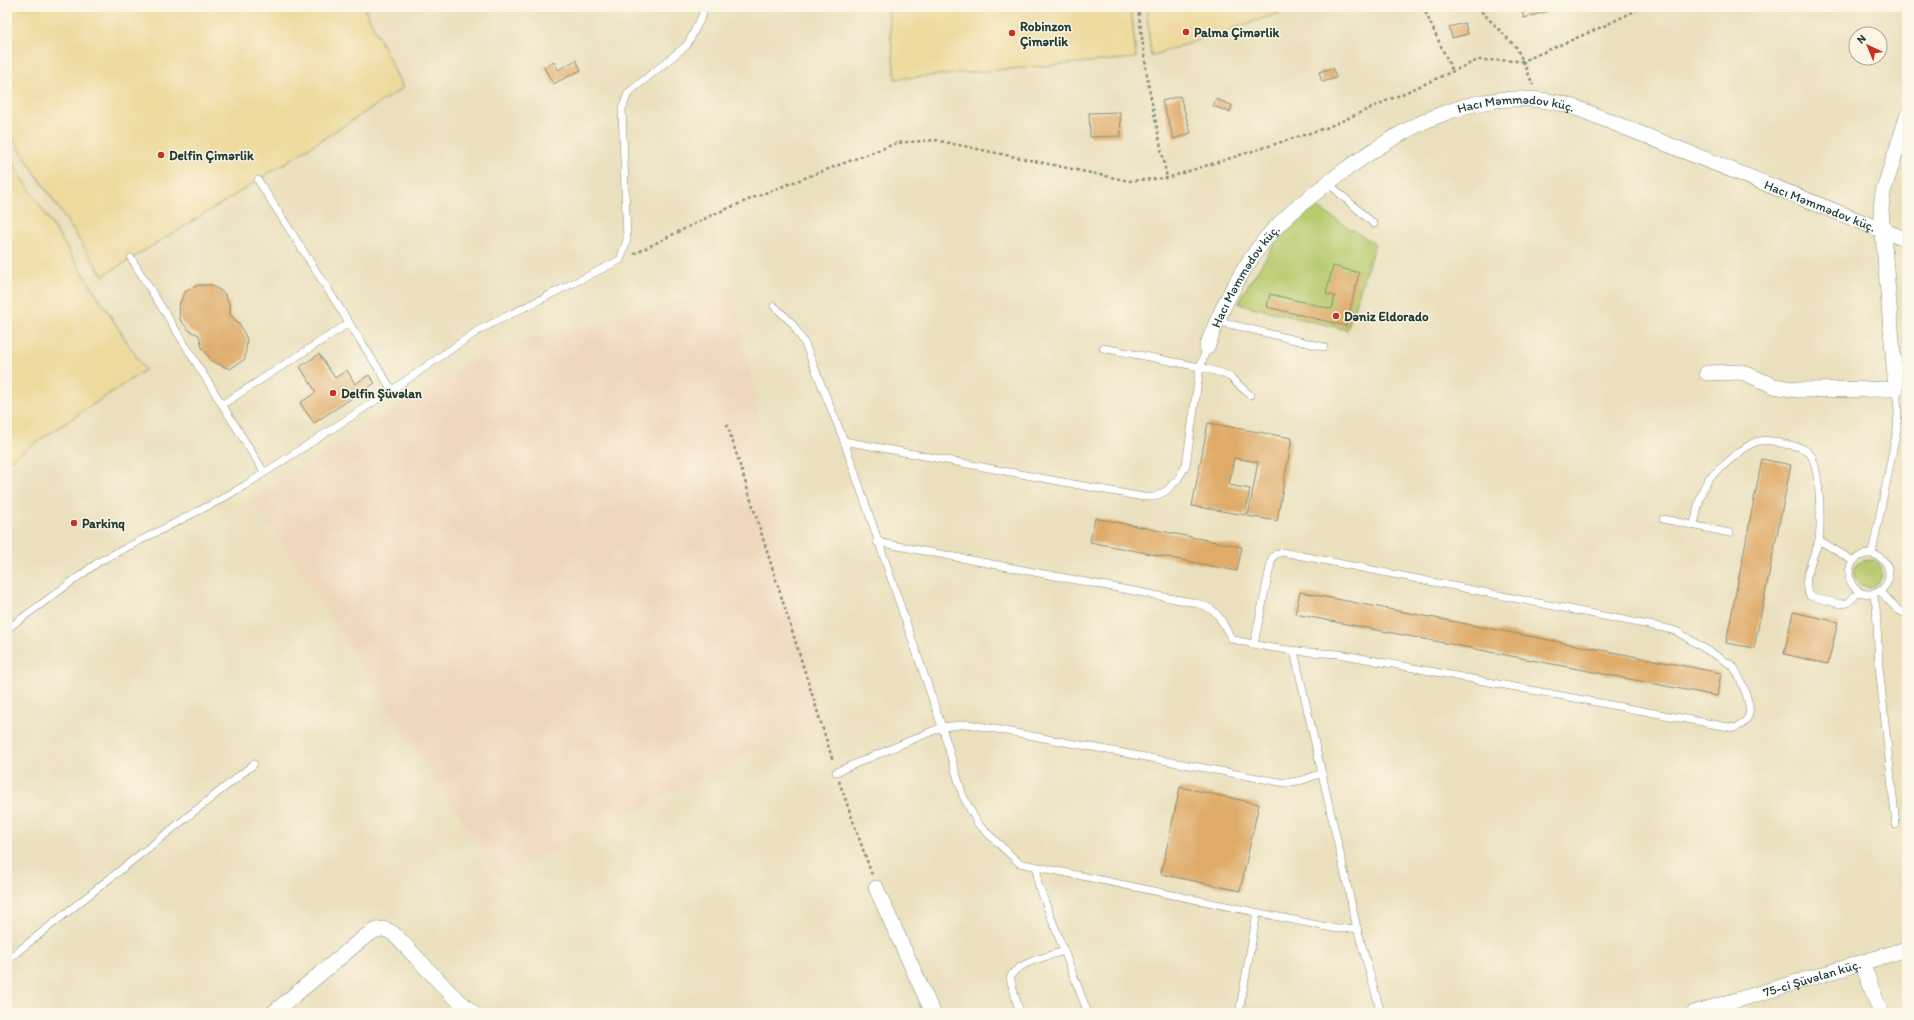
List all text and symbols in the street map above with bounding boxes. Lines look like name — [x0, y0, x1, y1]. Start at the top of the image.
place label: Robinzon Çimərlik — [1020, 19, 1072, 50]
place label: Palma Çimərlik — [1194, 25, 1280, 41]
north arrow — [1848, 26, 1888, 66]
marker: Palma Çimərlik — [1181, 27, 1191, 37]
marker: Robinzon Çimərlik — [1007, 28, 1017, 38]
text: N — [1854, 32, 1869, 46]
street label: Hacı Məmmədov küç. — [1455, 92, 1576, 116]
place label: Delfin Çimərlik — [169, 148, 254, 164]
marker: Delfin Çimərlik — [156, 150, 166, 160]
street label: Hacı Məmmədov küç. — [1762, 177, 1878, 235]
street label: Hacı Məmmədov küç. — [1208, 221, 1283, 330]
place label: Dəniz Eldorado — [1344, 309, 1429, 324]
marker: Dəniz Eldorado — [1331, 311, 1341, 321]
place label: Delfin Şüvəlan — [341, 386, 423, 402]
marker: Delfin Şüvəlan — [328, 388, 338, 398]
place label: Parkinq — [82, 516, 125, 532]
marker: Parkinq — [69, 518, 79, 528]
street label: 75-ci Şüvəlan küç. — [1761, 956, 1863, 1000]

